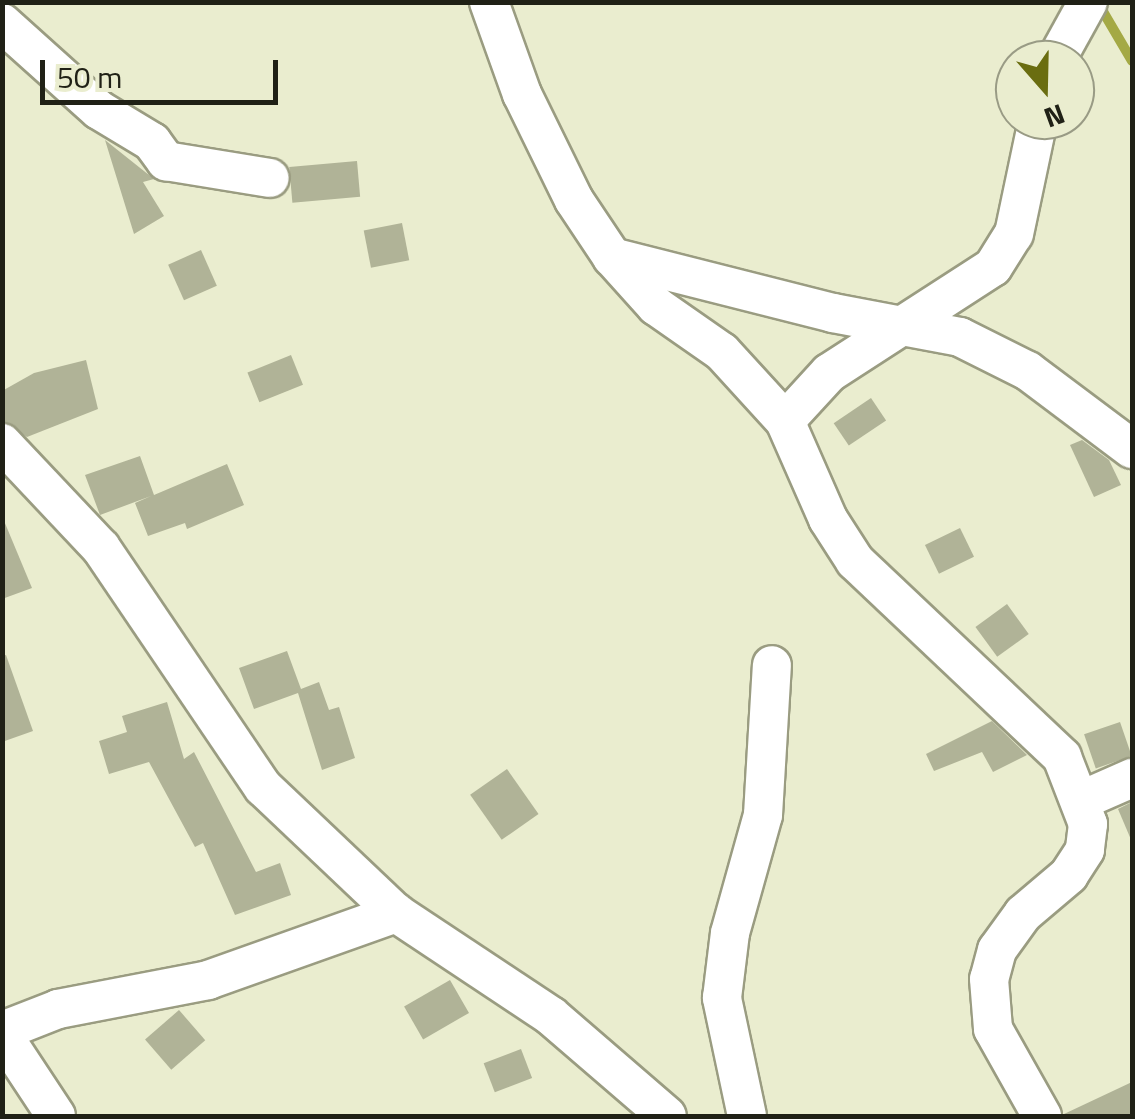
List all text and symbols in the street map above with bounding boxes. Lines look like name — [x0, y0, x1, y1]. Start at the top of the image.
scale bar — [45, 40, 282, 102]
north arrow — [995, 40, 1095, 140]
text: 50 m — [57, 54, 122, 100]
text: N — [1038, 93, 1071, 140]

